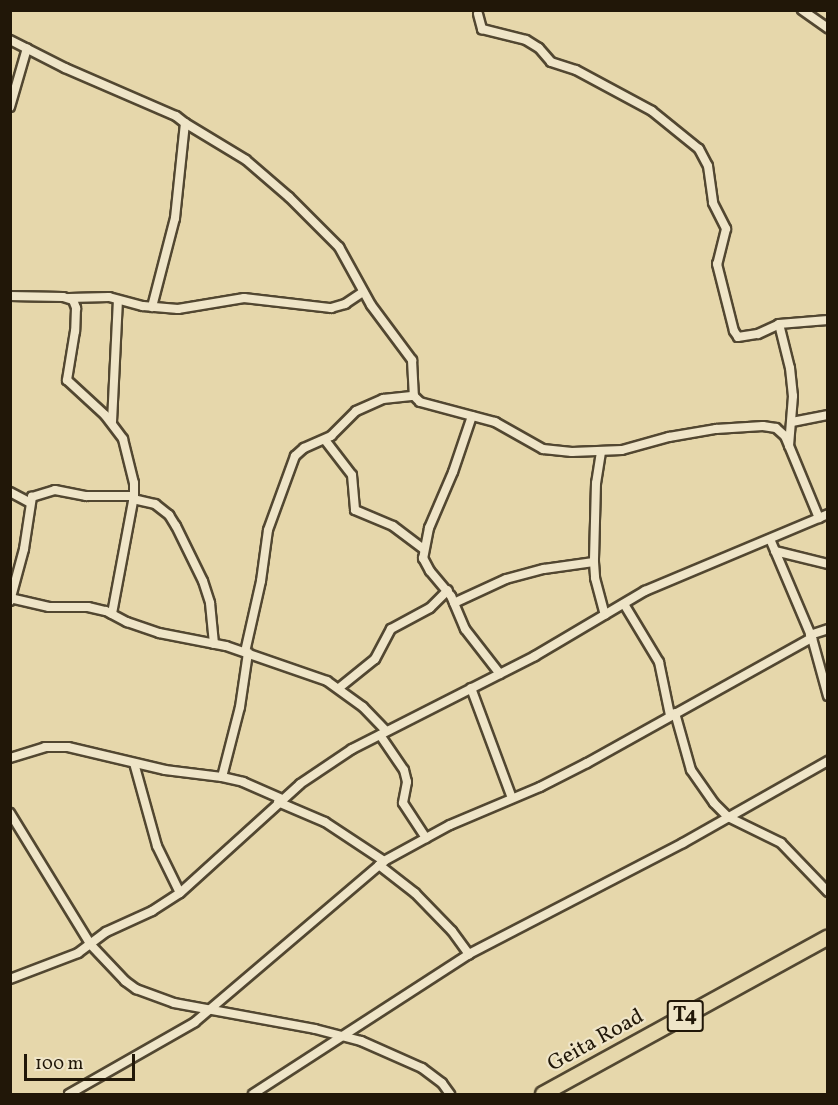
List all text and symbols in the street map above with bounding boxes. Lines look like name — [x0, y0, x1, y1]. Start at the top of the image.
road number: T4 — [666, 998, 704, 1034]
street label: Geita Road — [543, 1004, 649, 1078]
scale bar — [27, 1042, 138, 1080]
text: 100 m — [35, 1052, 84, 1077]

